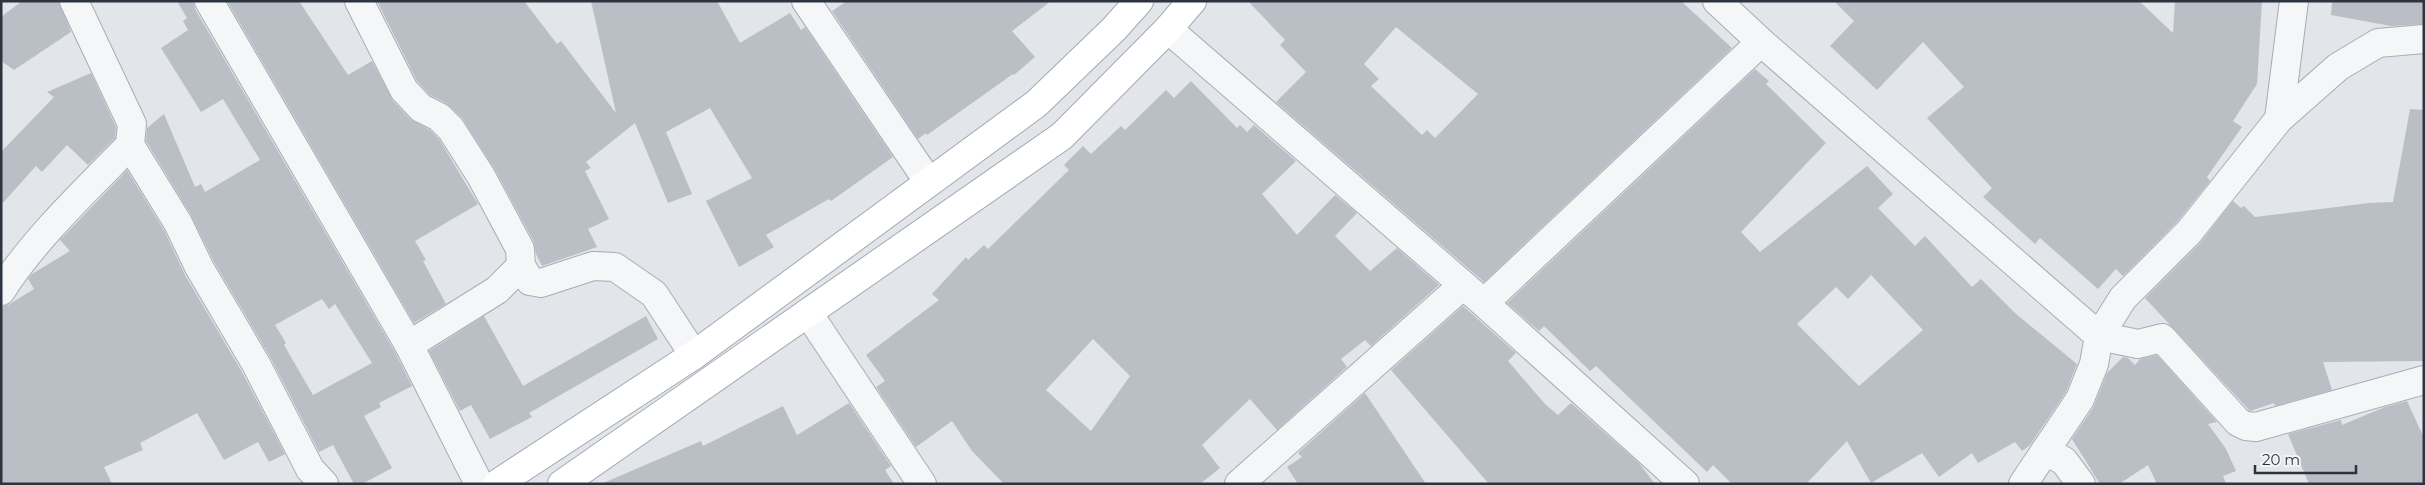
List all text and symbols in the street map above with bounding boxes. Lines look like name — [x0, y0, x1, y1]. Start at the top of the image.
scale bar — [2255, 442, 2356, 474]
text: 20 m — [2262, 450, 2300, 469]

